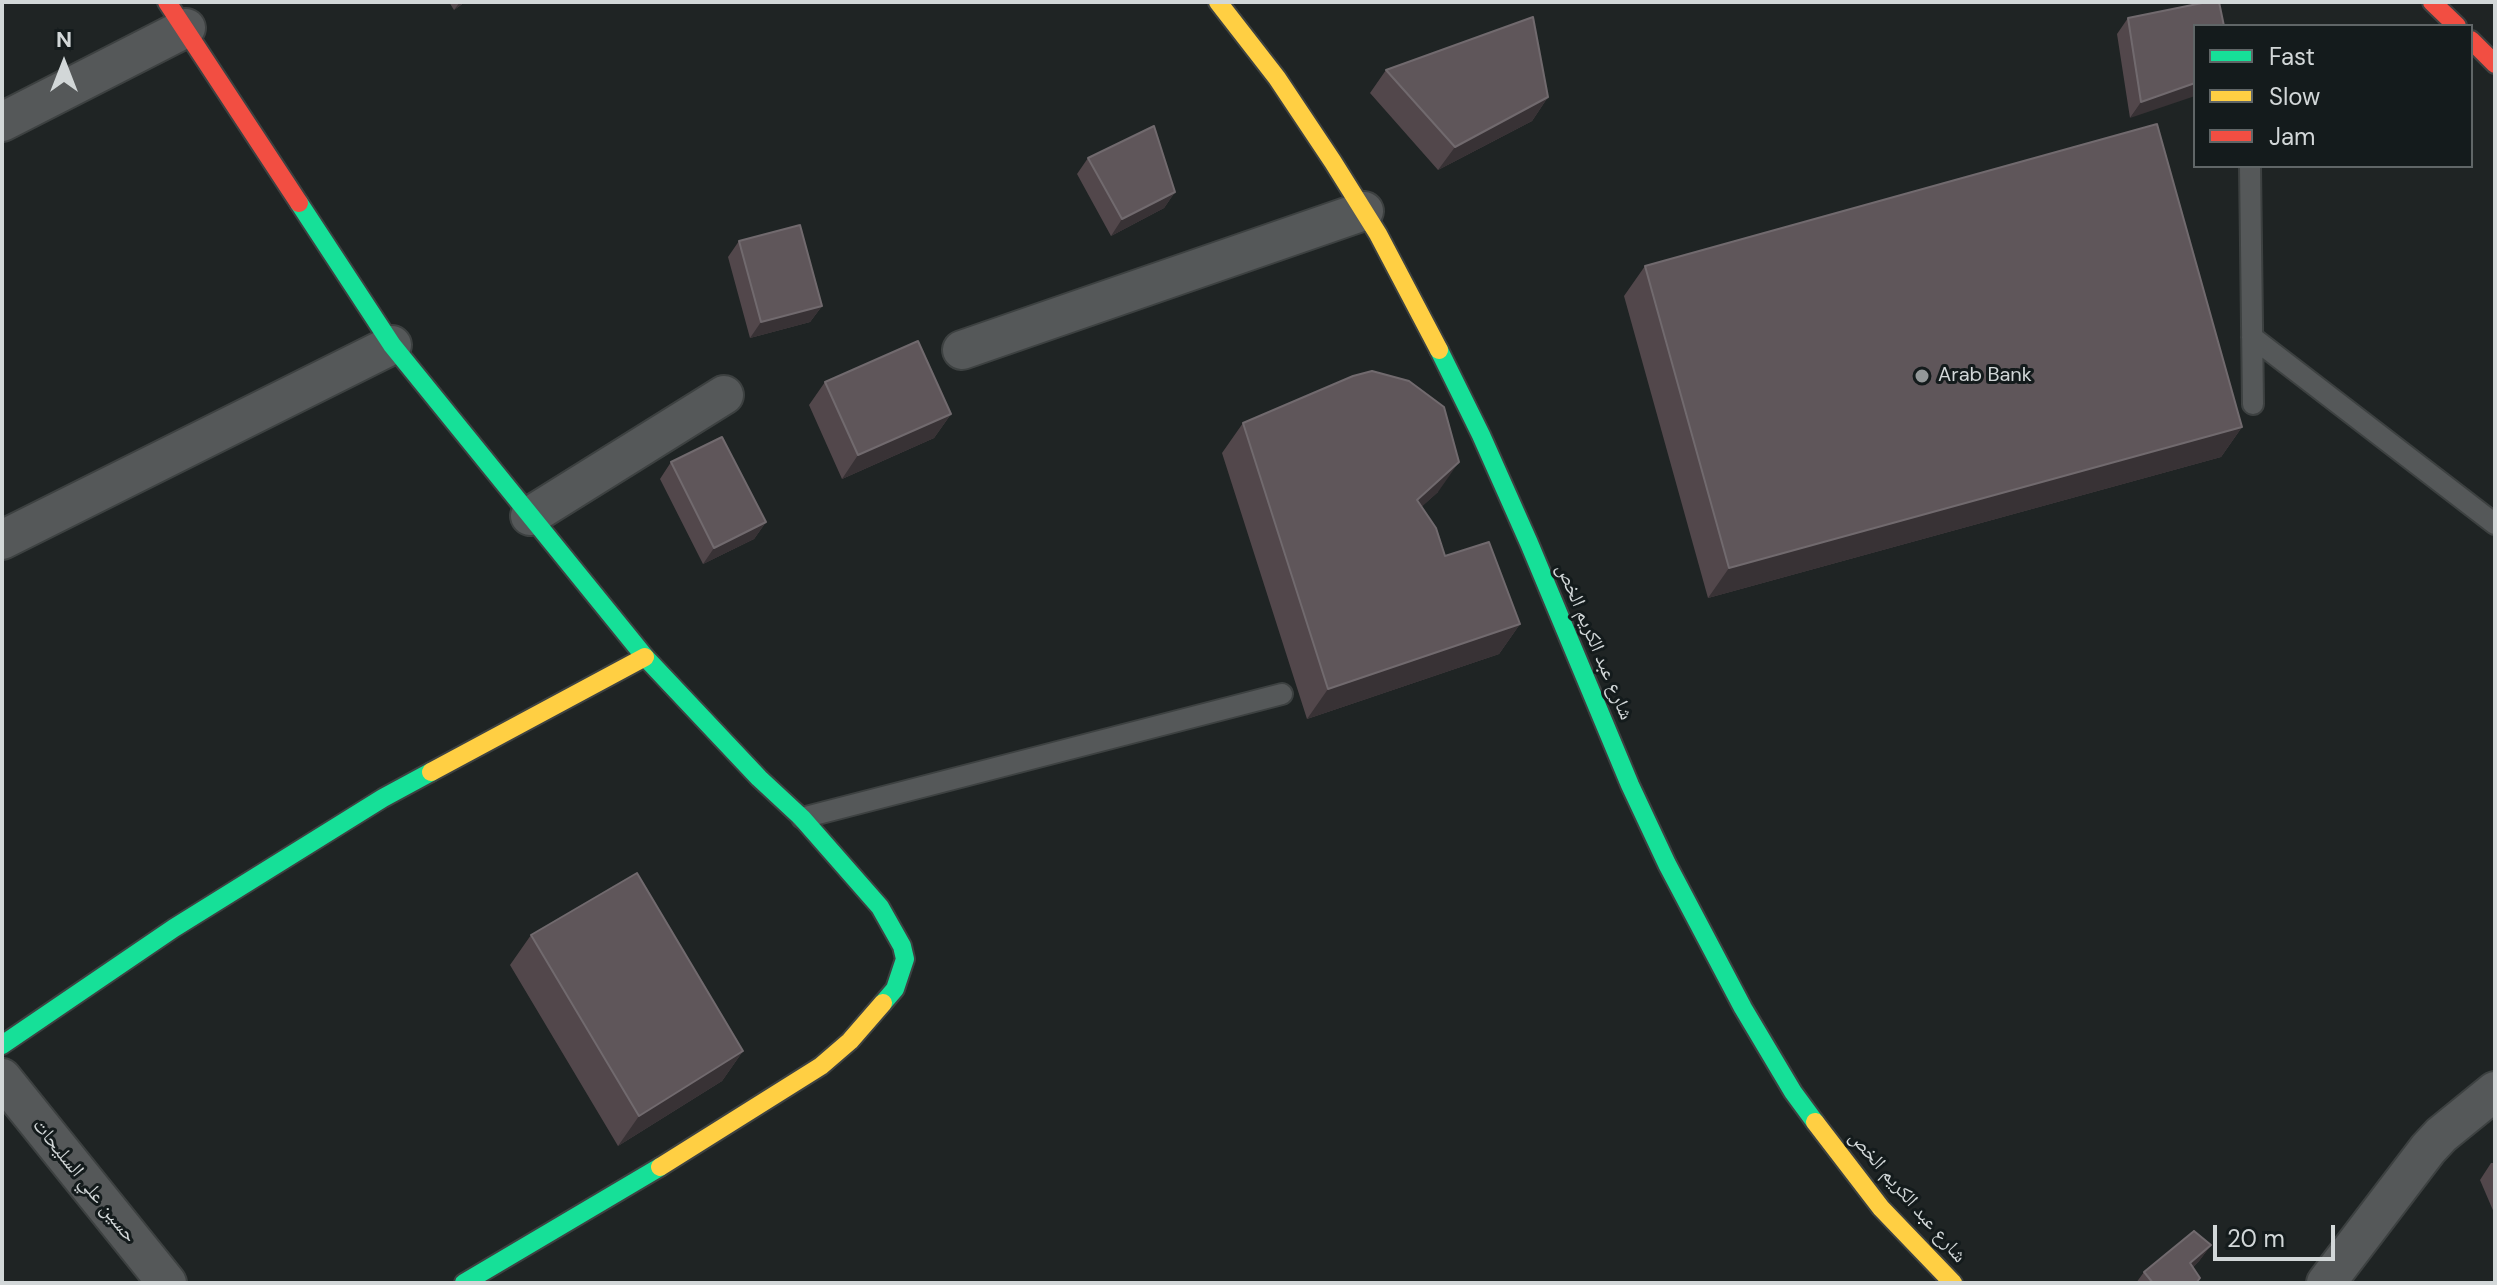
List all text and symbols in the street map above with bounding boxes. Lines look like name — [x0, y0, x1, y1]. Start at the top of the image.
north arrow — [24, 24, 104, 104]
legend — [2193, 24, 2473, 168]
text: N — [56, 25, 72, 54]
text: Fast — [2269, 41, 2315, 72]
text: Slow — [2269, 81, 2320, 112]
text: Jam — [2269, 121, 2315, 152]
place label: Arab Bank — [1938, 364, 2032, 388]
marker: Arab Bank — [1913, 367, 1931, 385]
street label: شارع عبد الكريم الخص — [1550, 560, 1638, 724]
street label: حسين علي السليحات — [27, 1114, 141, 1248]
street label: شارع عبد الكريم الخص — [1843, 1126, 1971, 1268]
scale bar — [2217, 1209, 2339, 1259]
text: 20 m — [2227, 1223, 2285, 1254]

